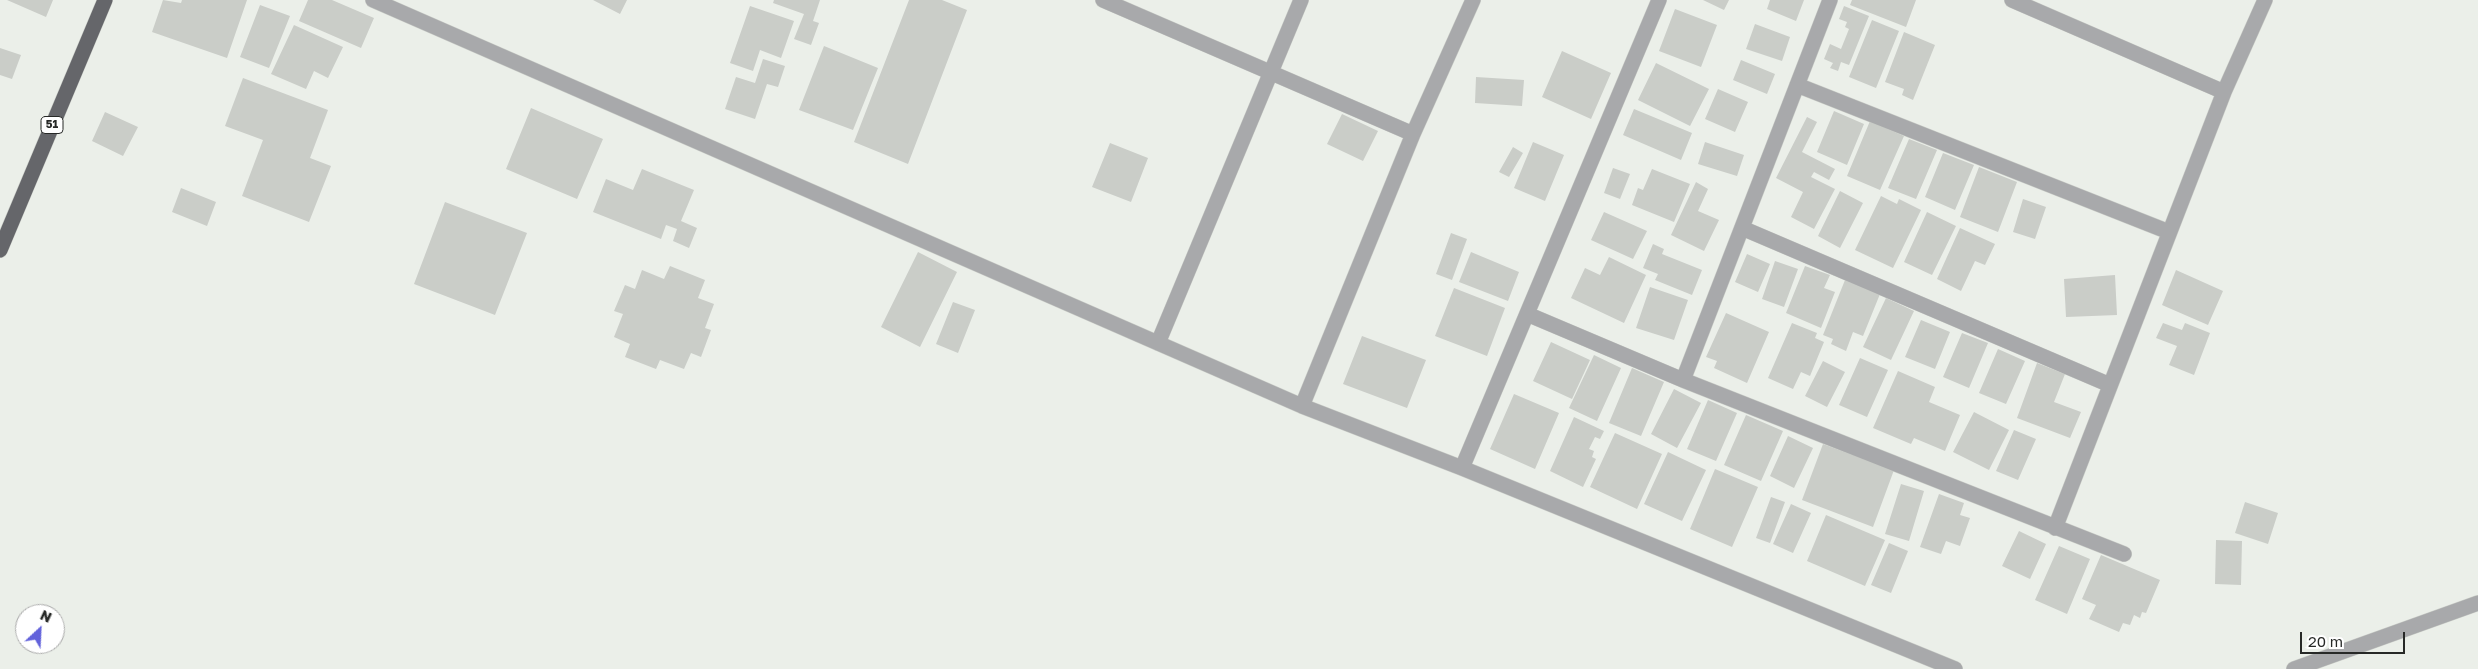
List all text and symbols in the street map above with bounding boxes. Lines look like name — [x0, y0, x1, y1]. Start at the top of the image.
road number: 51 — [41, 116, 63, 134]
north arrow — [15, 604, 65, 654]
text: N — [38, 606, 55, 626]
scale bar — [2303, 622, 2408, 654]
text: 20 m — [2308, 632, 2343, 650]

